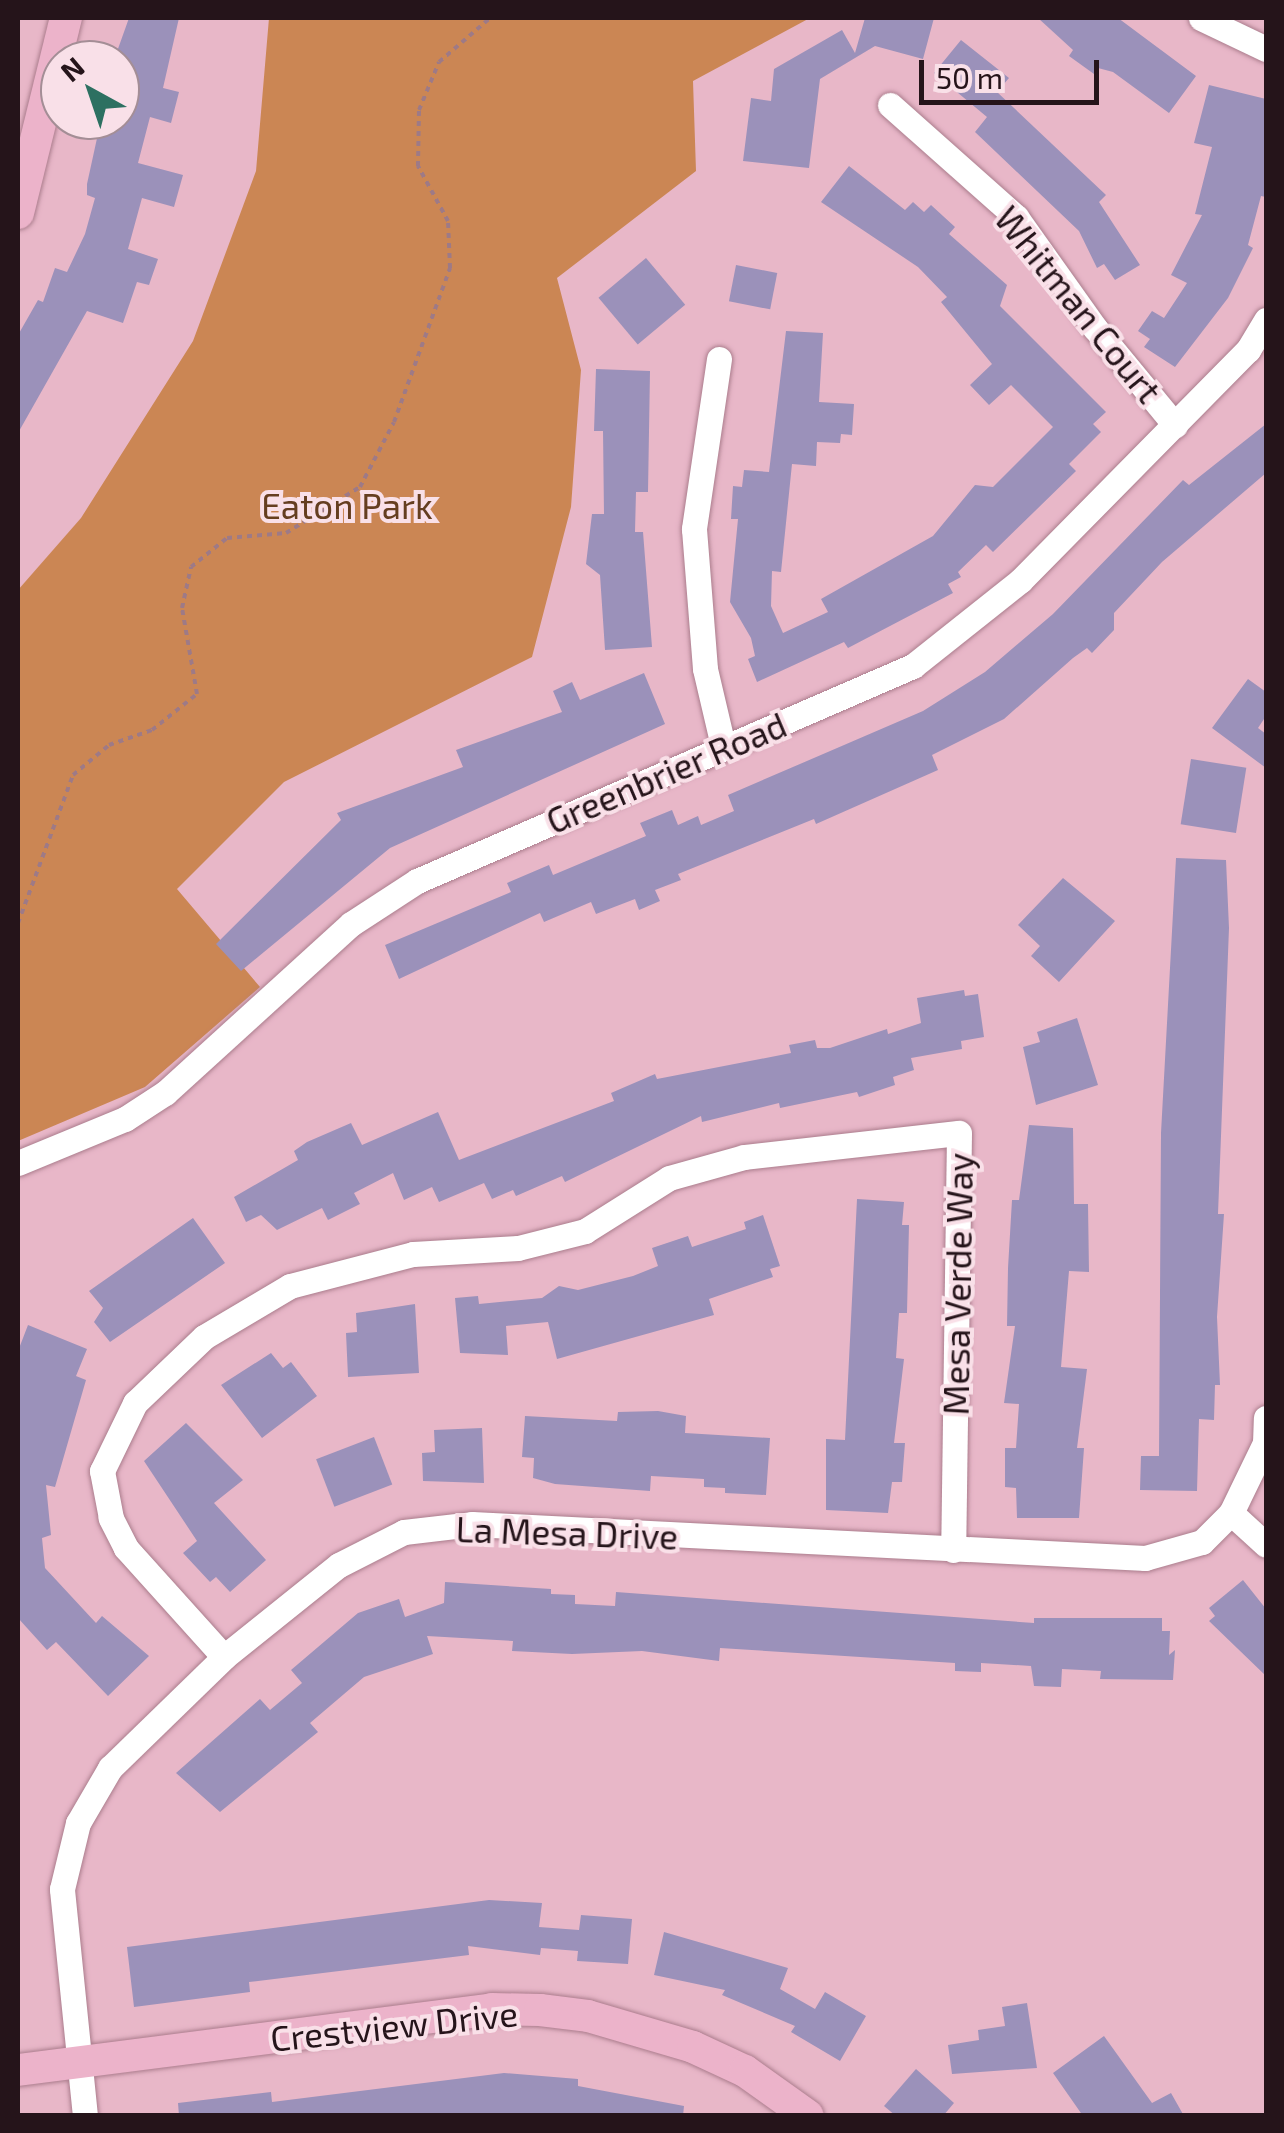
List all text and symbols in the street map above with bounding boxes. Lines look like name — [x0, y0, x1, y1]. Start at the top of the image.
north arrow — [40, 40, 140, 140]
scale bar — [924, 40, 1104, 102]
text: N — [53, 49, 91, 88]
text: 50 m — [936, 59, 1003, 95]
street label: Whitman Court — [987, 197, 1171, 411]
park label: Eaton Park — [261, 484, 433, 526]
street label: Greenbrier Road — [539, 702, 793, 842]
street label: Mesa Verde Way — [934, 1152, 980, 1416]
street label: La Mesa Drive — [455, 1507, 679, 1557]
street label: Crestview Drive — [268, 1991, 520, 2059]

